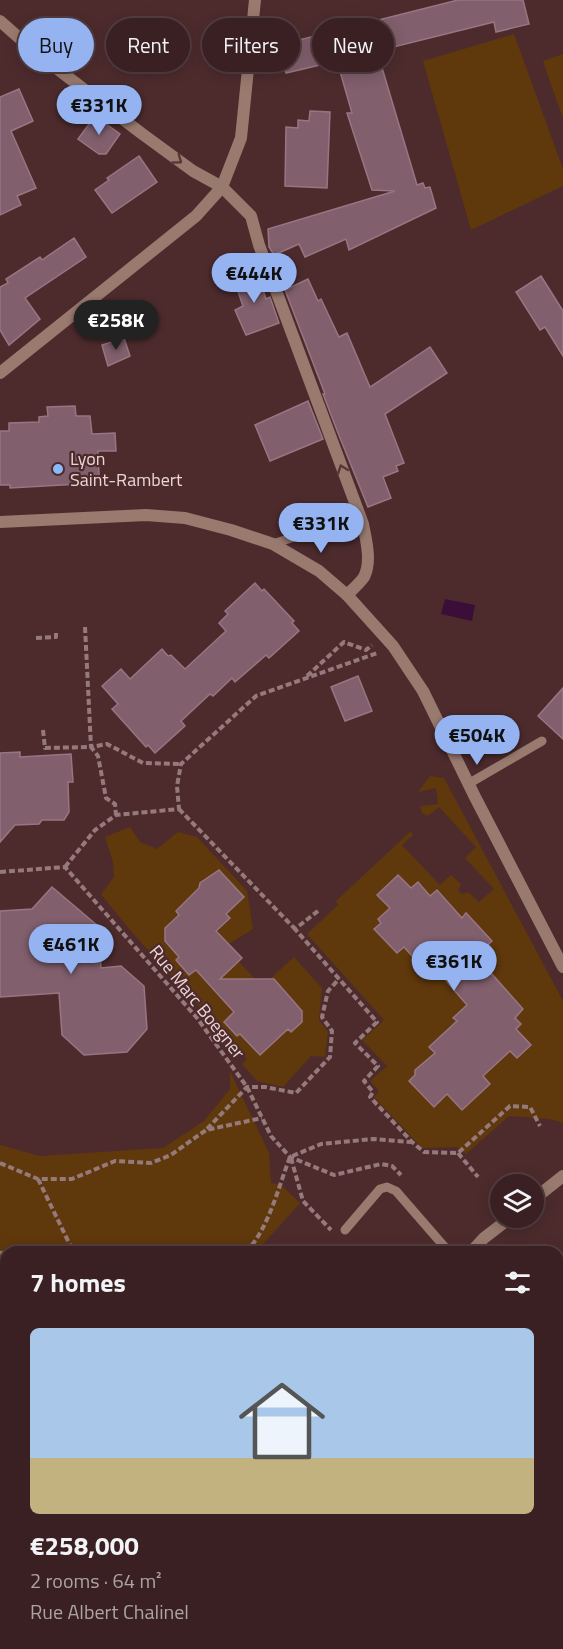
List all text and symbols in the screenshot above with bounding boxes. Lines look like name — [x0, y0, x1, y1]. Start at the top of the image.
chip: Buy — [18, 18, 94, 72]
chip: Rent — [106, 18, 190, 72]
chip: Filters — [202, 18, 300, 72]
chip: New — [312, 18, 394, 72]
pin: €331K — [57, 85, 141, 136]
text: €331K — [71, 89, 127, 120]
one-way arrow — [172, 153, 183, 164]
pin: €444K — [212, 253, 296, 304]
text: €444K — [226, 257, 282, 288]
pin: €258K — [74, 300, 158, 351]
text: €258K — [88, 304, 144, 335]
place label: Lyon Saint-Rambert — [70, 445, 183, 493]
marker: Lyon Saint-Rambert — [51, 462, 65, 476]
one-way arrow — [337, 464, 350, 475]
pin: €331K — [279, 503, 363, 554]
text: €331K — [293, 507, 349, 538]
pin: €504K — [435, 715, 519, 766]
text: €504K — [449, 719, 505, 750]
pin: €461K — [29, 924, 113, 975]
text: €461K — [43, 928, 99, 959]
street label: Rue Marc Boegner — [143, 939, 252, 1064]
pin: €361K — [412, 941, 496, 992]
text: €361K — [426, 945, 482, 976]
map controls — [490, 1174, 544, 1228]
button: layers — [490, 1174, 544, 1228]
text: 7 homes — [30, 1263, 126, 1302]
icon: filters — [501, 1266, 534, 1299]
icon: home — [228, 1367, 336, 1475]
text: €258,000 — [30, 1526, 139, 1565]
text: 2 rooms · 64 m² — [30, 1565, 162, 1596]
text: Rue Albert Chalinel — [30, 1596, 189, 1627]

